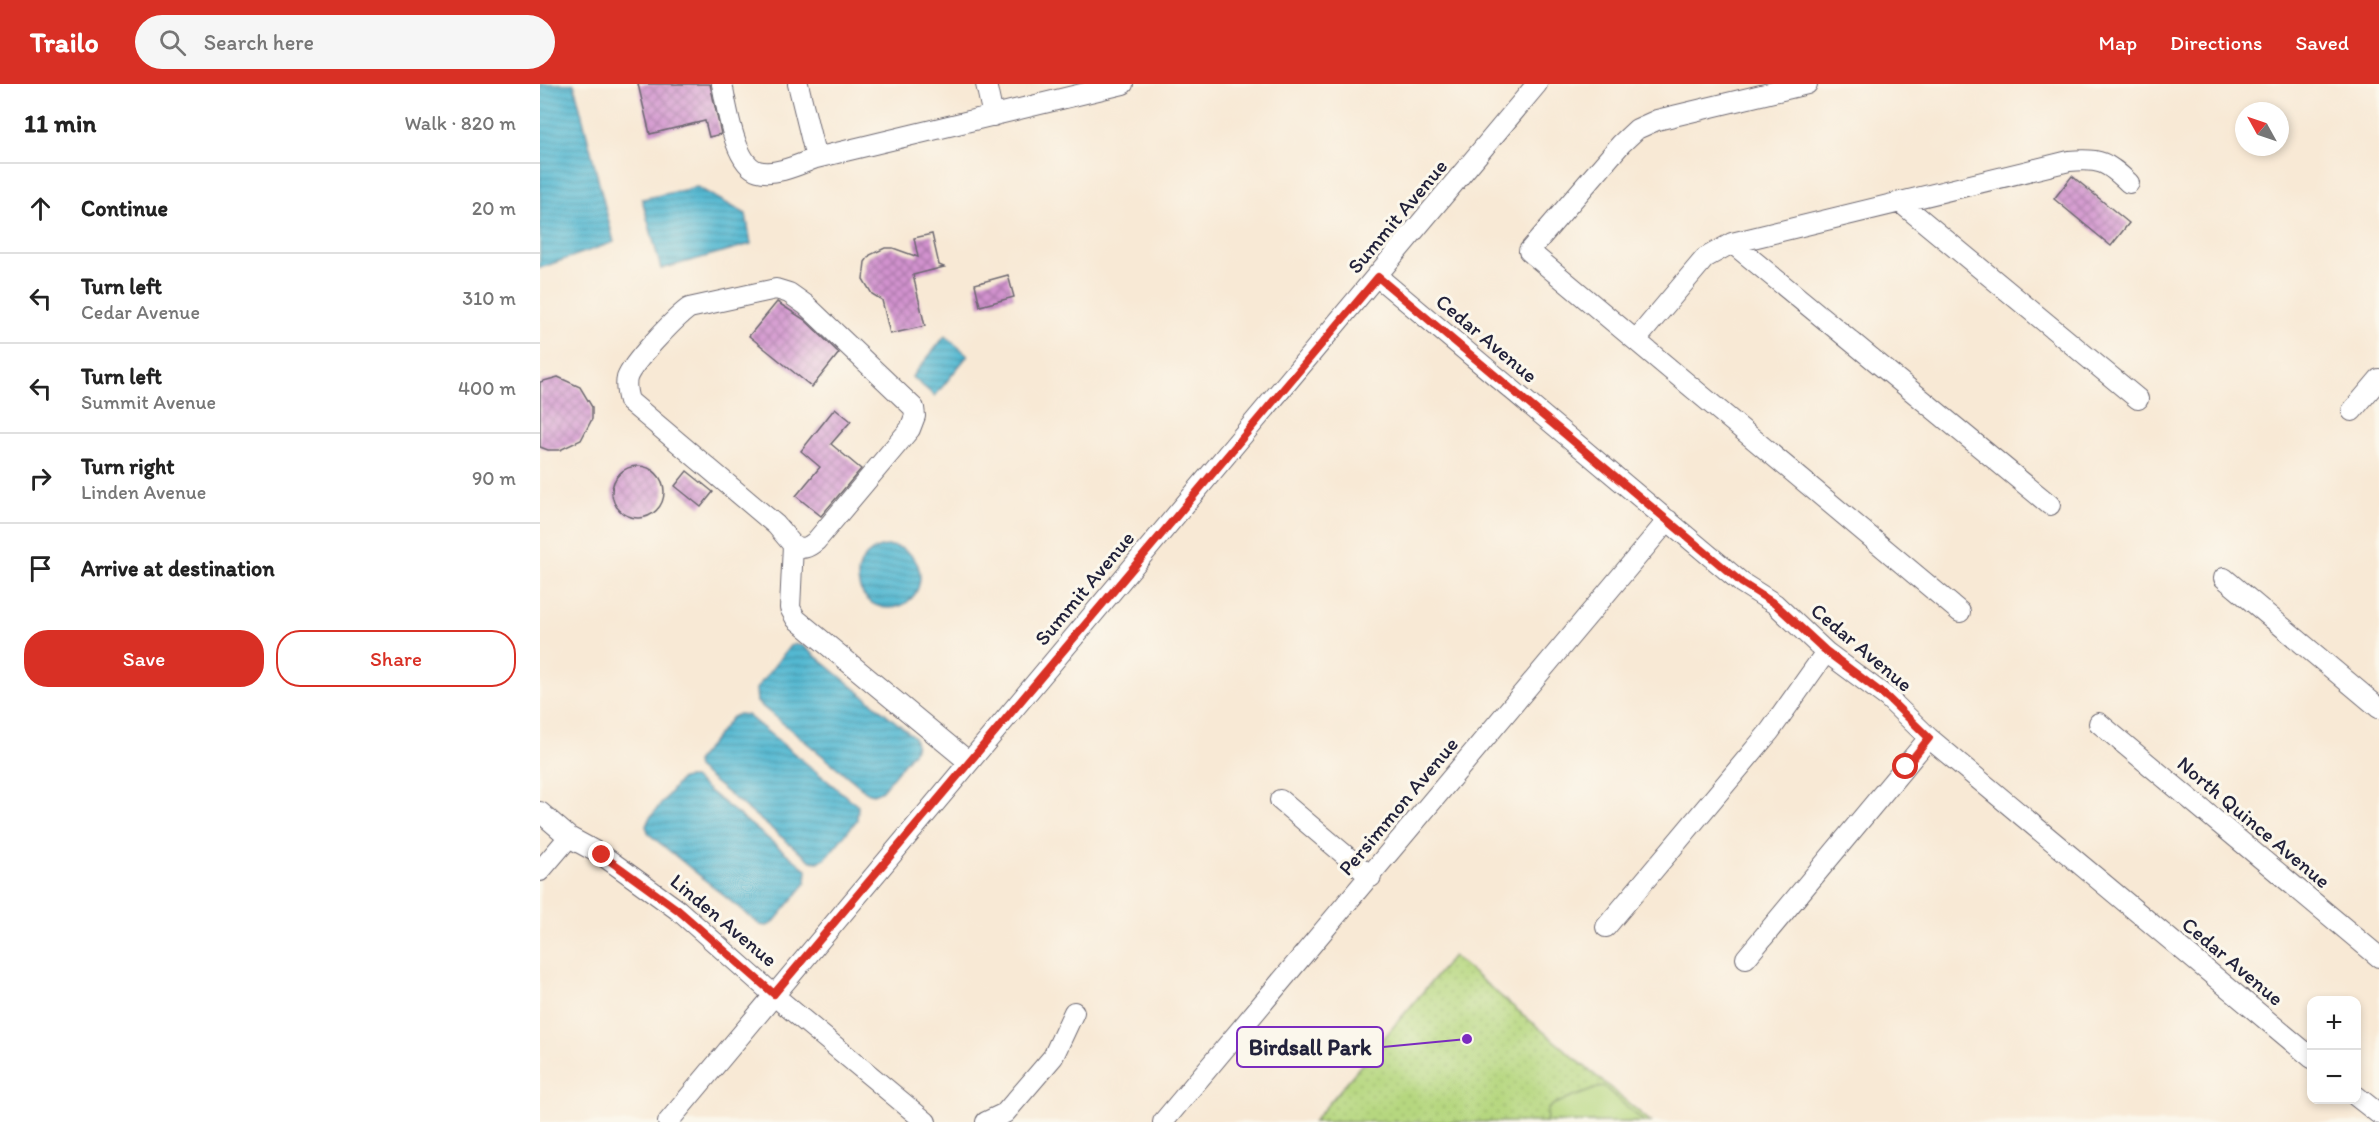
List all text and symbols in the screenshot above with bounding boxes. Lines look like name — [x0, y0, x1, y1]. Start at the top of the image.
search box — [135, 15, 555, 69]
text: Trailo — [30, 25, 99, 59]
icon: search — [156, 26, 189, 59]
text: Search here — [204, 29, 314, 56]
text: Map — [2099, 30, 2137, 55]
text: Directions — [2170, 30, 2262, 55]
text: Saved — [2295, 30, 2349, 55]
north arrow — [2235, 102, 2289, 156]
text: 11 min — [24, 107, 96, 139]
text: Walk · 820 m — [404, 111, 516, 135]
street label: Summit Avenue — [1342, 154, 1452, 278]
icon: ahead — [24, 192, 57, 225]
text: Continue — [81, 195, 168, 222]
text: 20 m — [472, 196, 516, 220]
text: Turn left — [81, 273, 162, 300]
icon: left — [24, 282, 57, 315]
text: 310 m — [462, 286, 516, 310]
street label: Cedar Avenue — [1431, 288, 1543, 388]
text: Cedar Avenue — [81, 300, 200, 324]
text: Turn left — [81, 363, 162, 390]
icon: left — [24, 372, 57, 405]
text: 400 m — [458, 376, 516, 400]
text: Summit Avenue — [81, 390, 216, 414]
text: Turn right — [81, 453, 175, 480]
icon: right — [24, 462, 57, 495]
text: 90 m — [472, 466, 516, 490]
text: Linden Avenue — [81, 480, 206, 504]
street label: Summit Avenue — [1029, 526, 1139, 650]
icon: arrive — [24, 552, 57, 585]
text: Arrive at destination — [81, 555, 275, 582]
street label: Cedar Avenue — [1806, 597, 1918, 697]
button: Save — [24, 630, 264, 687]
button: Share — [276, 630, 516, 687]
street label: Persimmon Avenue — [1333, 732, 1463, 880]
street label: North Quince Avenue — [2172, 751, 2336, 893]
route start — [1892, 753, 1918, 779]
route end — [588, 841, 614, 867]
street label: Linden Avenue — [666, 868, 782, 972]
street label: Cedar Avenue — [2177, 911, 2289, 1011]
map controls — [2307, 996, 2361, 1104]
button: + — [2307, 996, 2361, 1050]
callout: Birdsall Park — [1237, 1027, 1383, 1067]
text: Birdsall Park — [1249, 1034, 1372, 1061]
button: − — [2307, 1050, 2361, 1104]

